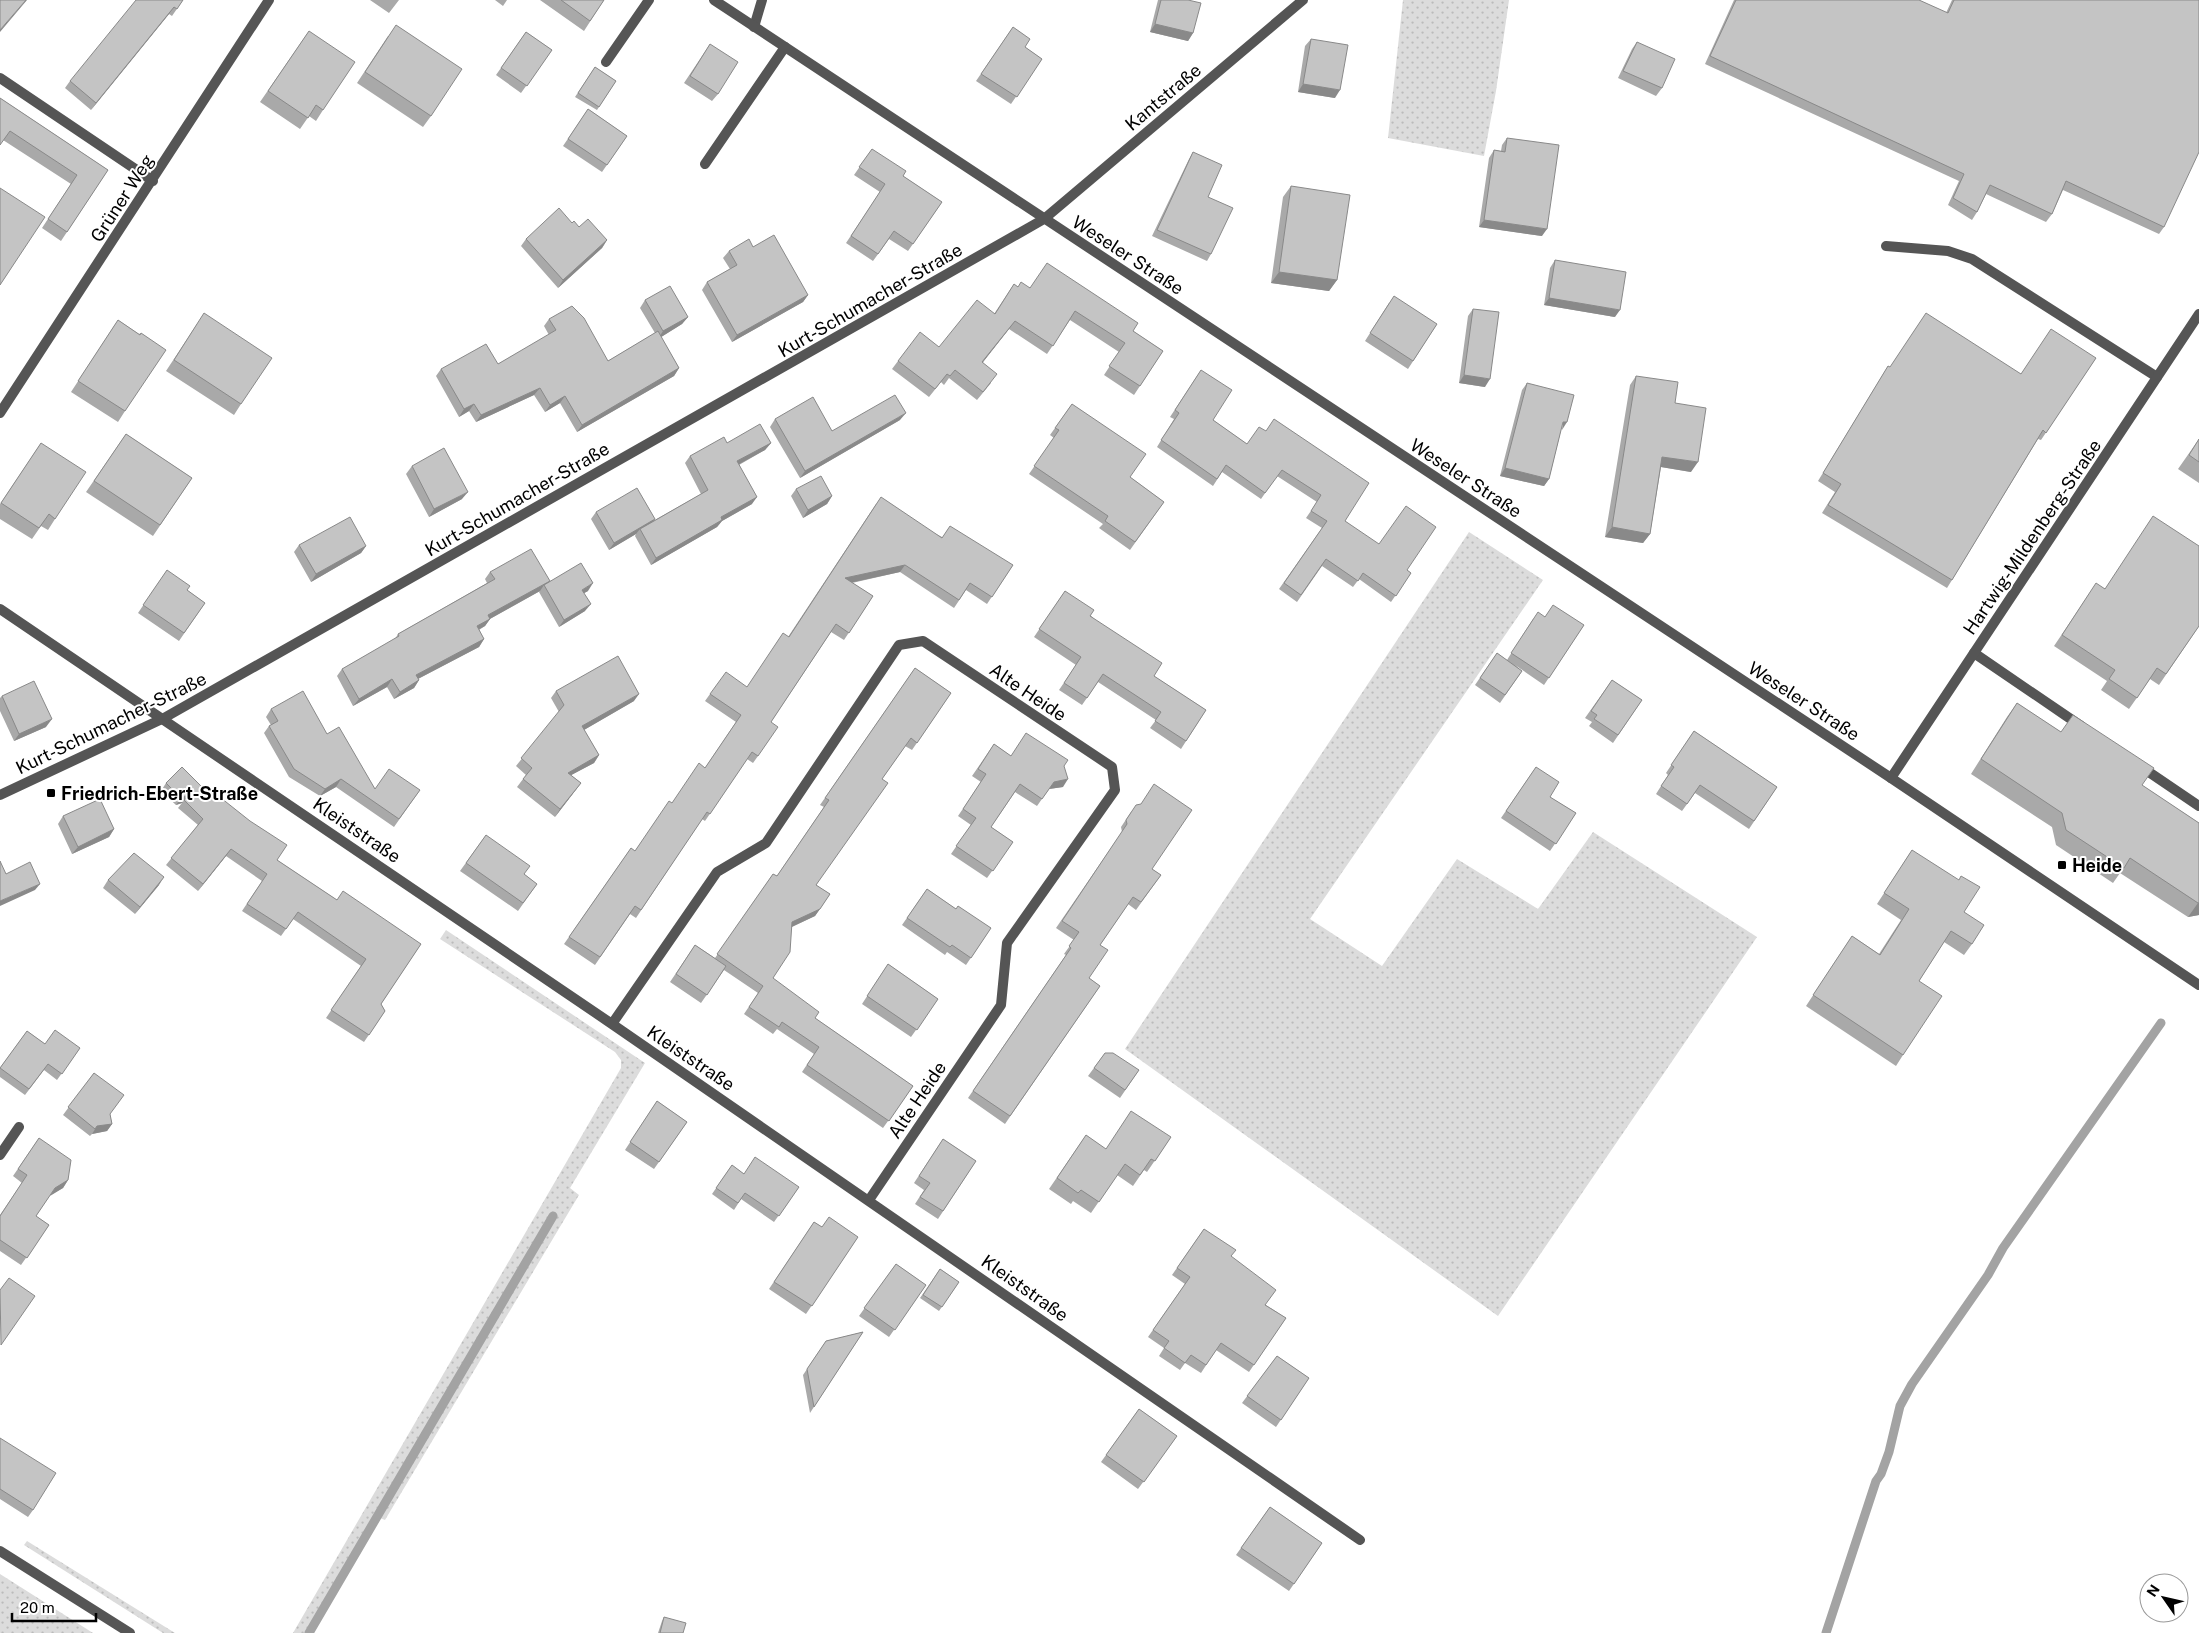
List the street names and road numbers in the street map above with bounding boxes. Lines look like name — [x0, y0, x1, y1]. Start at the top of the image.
street label: Kantstraße — [1121, 59, 1205, 135]
street label: Grüner Weg — [86, 150, 158, 246]
street label: Weseler Straße — [1068, 211, 1188, 299]
street label: Kurt-Schumacher-Straße — [774, 239, 966, 361]
street label: Weseler Straße — [1406, 434, 1526, 522]
street label: Hartwig-Mildenberg-Straße — [1959, 435, 2105, 639]
street label: Kurt-Schumacher-Straße — [421, 438, 613, 560]
street label: Weseler Straße — [1744, 657, 1864, 745]
street label: Alte Heide — [986, 659, 1070, 725]
street label: Kurt-Schumacher-Straße — [12, 668, 210, 778]
street label: Kleiststraße — [309, 793, 405, 867]
street label: Kleiststraße — [643, 1021, 739, 1095]
street label: Alte Heide — [884, 1058, 950, 1142]
street label: Kleiststraße — [978, 1250, 1072, 1326]

